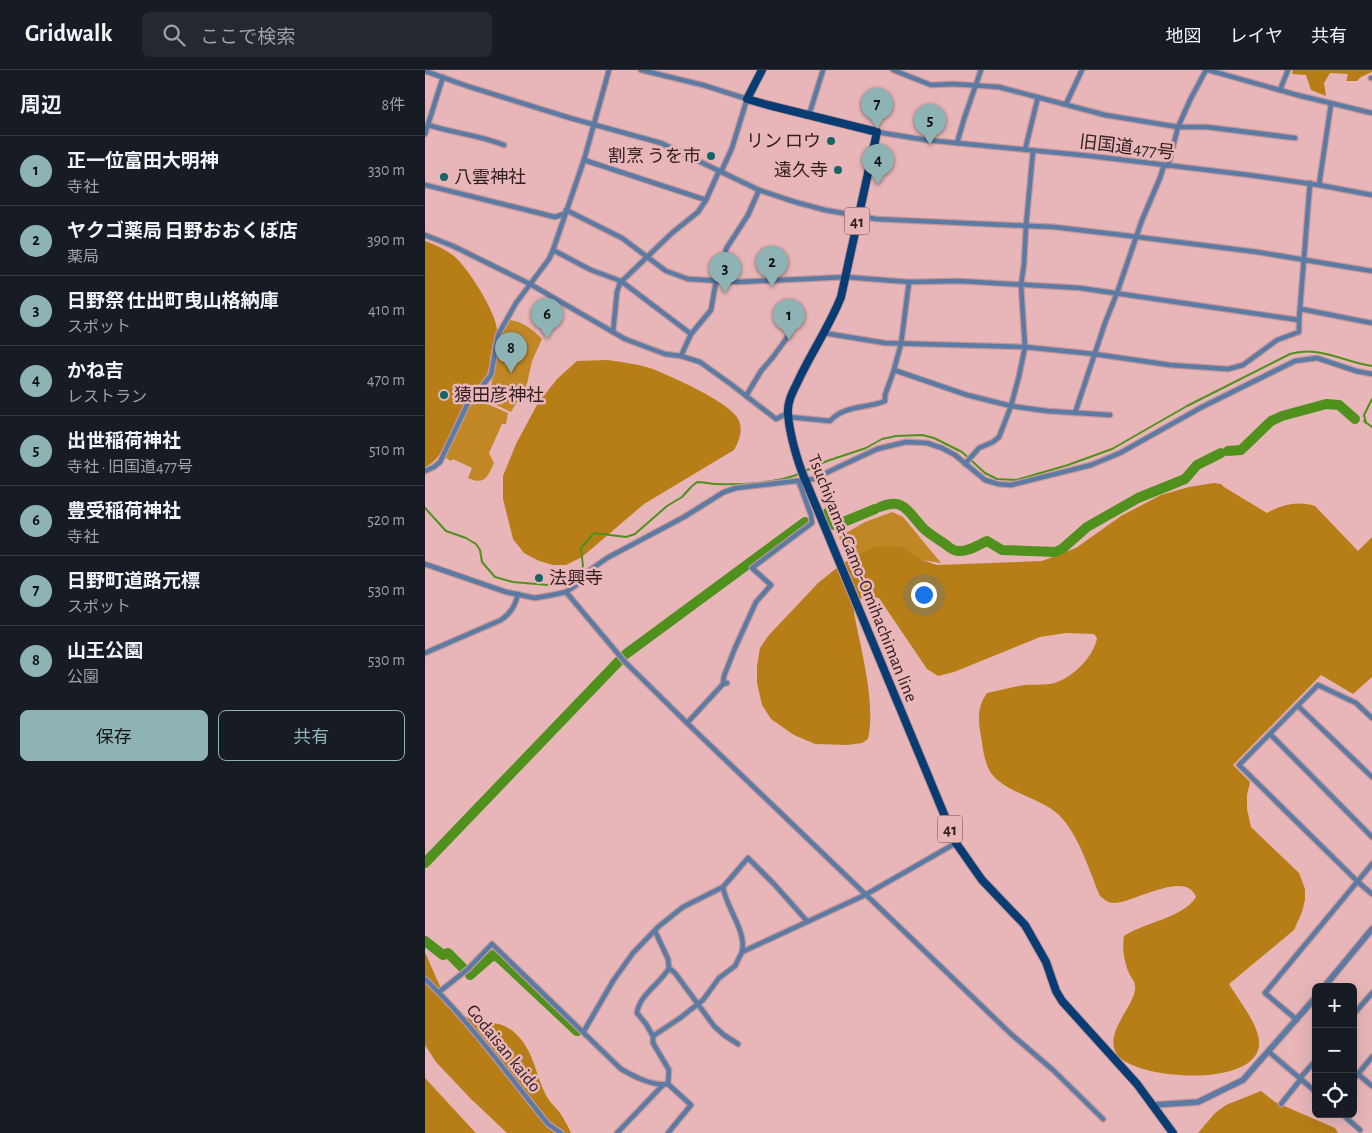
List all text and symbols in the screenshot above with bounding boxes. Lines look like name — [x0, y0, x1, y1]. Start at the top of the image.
search box — [142, 12, 492, 57]
icon: search — [160, 21, 188, 49]
text: Gridwalk — [25, 22, 112, 46]
text: ここで検索 — [200, 28, 295, 47]
text: 地図 — [1166, 28, 1202, 46]
text: レイヤ — [1230, 28, 1283, 46]
text: 共有 — [1311, 28, 1347, 46]
pin: 7 — [861, 88, 893, 129]
text: 周辺 — [20, 95, 62, 116]
text: 8件 — [381, 97, 405, 113]
pin: 5 — [914, 104, 946, 145]
street label: 旧国道477号 — [1078, 131, 1176, 163]
place label: リン ロウ — [746, 133, 821, 151]
marker: リン ロウ — [825, 135, 837, 147]
pin: 4 — [862, 144, 894, 185]
place label: 割烹 うを市 — [608, 147, 701, 166]
marker: 割烹 うを市 — [705, 150, 717, 162]
text: 正一位富田大明神 — [67, 152, 219, 171]
place label: 遠久寺 — [774, 160, 828, 180]
text: 1 — [33, 162, 39, 178]
text: 330 m — [368, 162, 405, 178]
marker: 遠久寺 — [832, 164, 844, 176]
place label: 八雲神社 — [454, 168, 526, 187]
marker: 八雲神社 — [438, 171, 450, 183]
text: 寺社 — [67, 179, 99, 195]
road number: 41 — [845, 208, 869, 234]
text: ヤクゴ薬局 日野おおくぼ店 — [67, 222, 298, 241]
text: 2 — [32, 232, 40, 248]
text: 390 m — [367, 232, 405, 248]
pin: 2 — [756, 246, 788, 287]
text: 薬局 — [67, 249, 99, 265]
pin: 3 — [709, 252, 741, 293]
text: 日野祭 仕出町曳山格納庫 — [67, 292, 279, 311]
pin: 6 — [531, 298, 563, 339]
pin: 1 — [773, 299, 805, 340]
text: 3 — [33, 302, 39, 318]
text: 410 m — [368, 302, 405, 318]
text: スポット — [67, 319, 131, 335]
pin: 8 — [495, 332, 527, 373]
text: かね吉 — [67, 362, 124, 381]
text: 4 — [32, 372, 40, 388]
text: 470 m — [367, 372, 405, 388]
place label: 猿田彦神社 — [454, 385, 544, 405]
text: レストラン — [67, 389, 147, 405]
marker: 猿田彦神社 — [438, 389, 450, 401]
text: 出世稲荷神社 — [67, 432, 181, 451]
text: 5 — [33, 442, 39, 458]
text: 510 m — [369, 442, 405, 458]
street label: Tsuchiyama-Gamo-Omihachiman line — [804, 452, 920, 705]
text: 寺社 · 旧国道477号 — [67, 459, 193, 475]
text: 豊受稲荷神社 — [67, 502, 181, 521]
text: 6 — [32, 512, 40, 528]
text: 520 m — [367, 512, 405, 528]
text: 寺社 — [67, 529, 99, 545]
place label: 法興寺 — [549, 569, 603, 588]
text: 日野町道路元標 — [67, 572, 200, 591]
marker: 法興寺 — [533, 572, 545, 584]
text: 7 — [33, 582, 39, 598]
text: 530 m — [368, 582, 405, 598]
your location — [911, 582, 937, 608]
text: スポット — [67, 599, 131, 615]
text: 山王公園 — [67, 642, 143, 661]
text: 8 — [32, 652, 40, 668]
text: 530 m — [368, 652, 405, 668]
text: 公園 — [67, 669, 99, 685]
button: 保存 — [20, 710, 208, 761]
button: 共有 — [218, 710, 405, 761]
road number: 41 — [937, 816, 963, 842]
map controls — [1312, 983, 1357, 1118]
button: + — [1312, 983, 1357, 1028]
street label: Godaisan kaido — [463, 1001, 544, 1096]
button: − — [1312, 1028, 1357, 1073]
button: locate — [1312, 1073, 1357, 1118]

